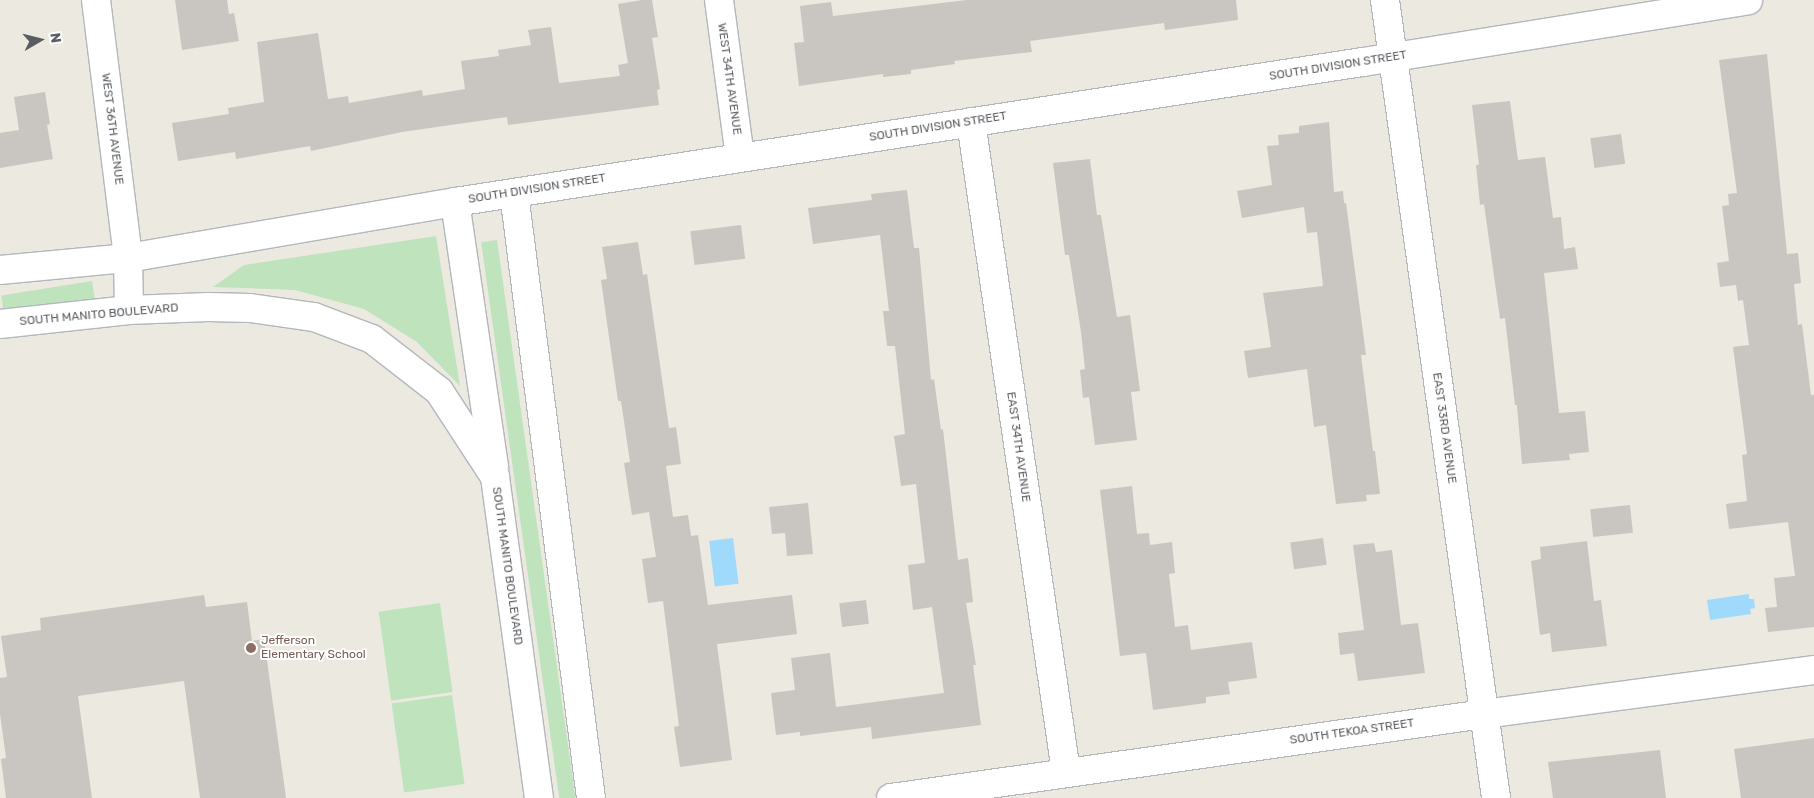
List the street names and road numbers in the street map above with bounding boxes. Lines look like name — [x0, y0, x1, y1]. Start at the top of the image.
street label: WEST 34TH AVENUE — [714, 22, 744, 136]
street label: SOUTH DIVISION STREET — [1268, 48, 1408, 84]
street label: WEST 36TH AVENUE — [98, 72, 126, 186]
street label: SOUTH DIVISION STREET — [868, 109, 1008, 145]
street label: SOUTH DIVISION STREET — [467, 171, 607, 207]
street label: SOUTH MANITO BOULEVARD — [19, 301, 179, 329]
street label: EAST 33RD AVENUE — [1429, 371, 1459, 485]
street label: EAST 34TH AVENUE — [1003, 391, 1033, 503]
street label: SOUTH MANITO BOULEVARD — [489, 486, 525, 646]
street label: SOUTH TEKOA STREET — [1289, 716, 1415, 748]

